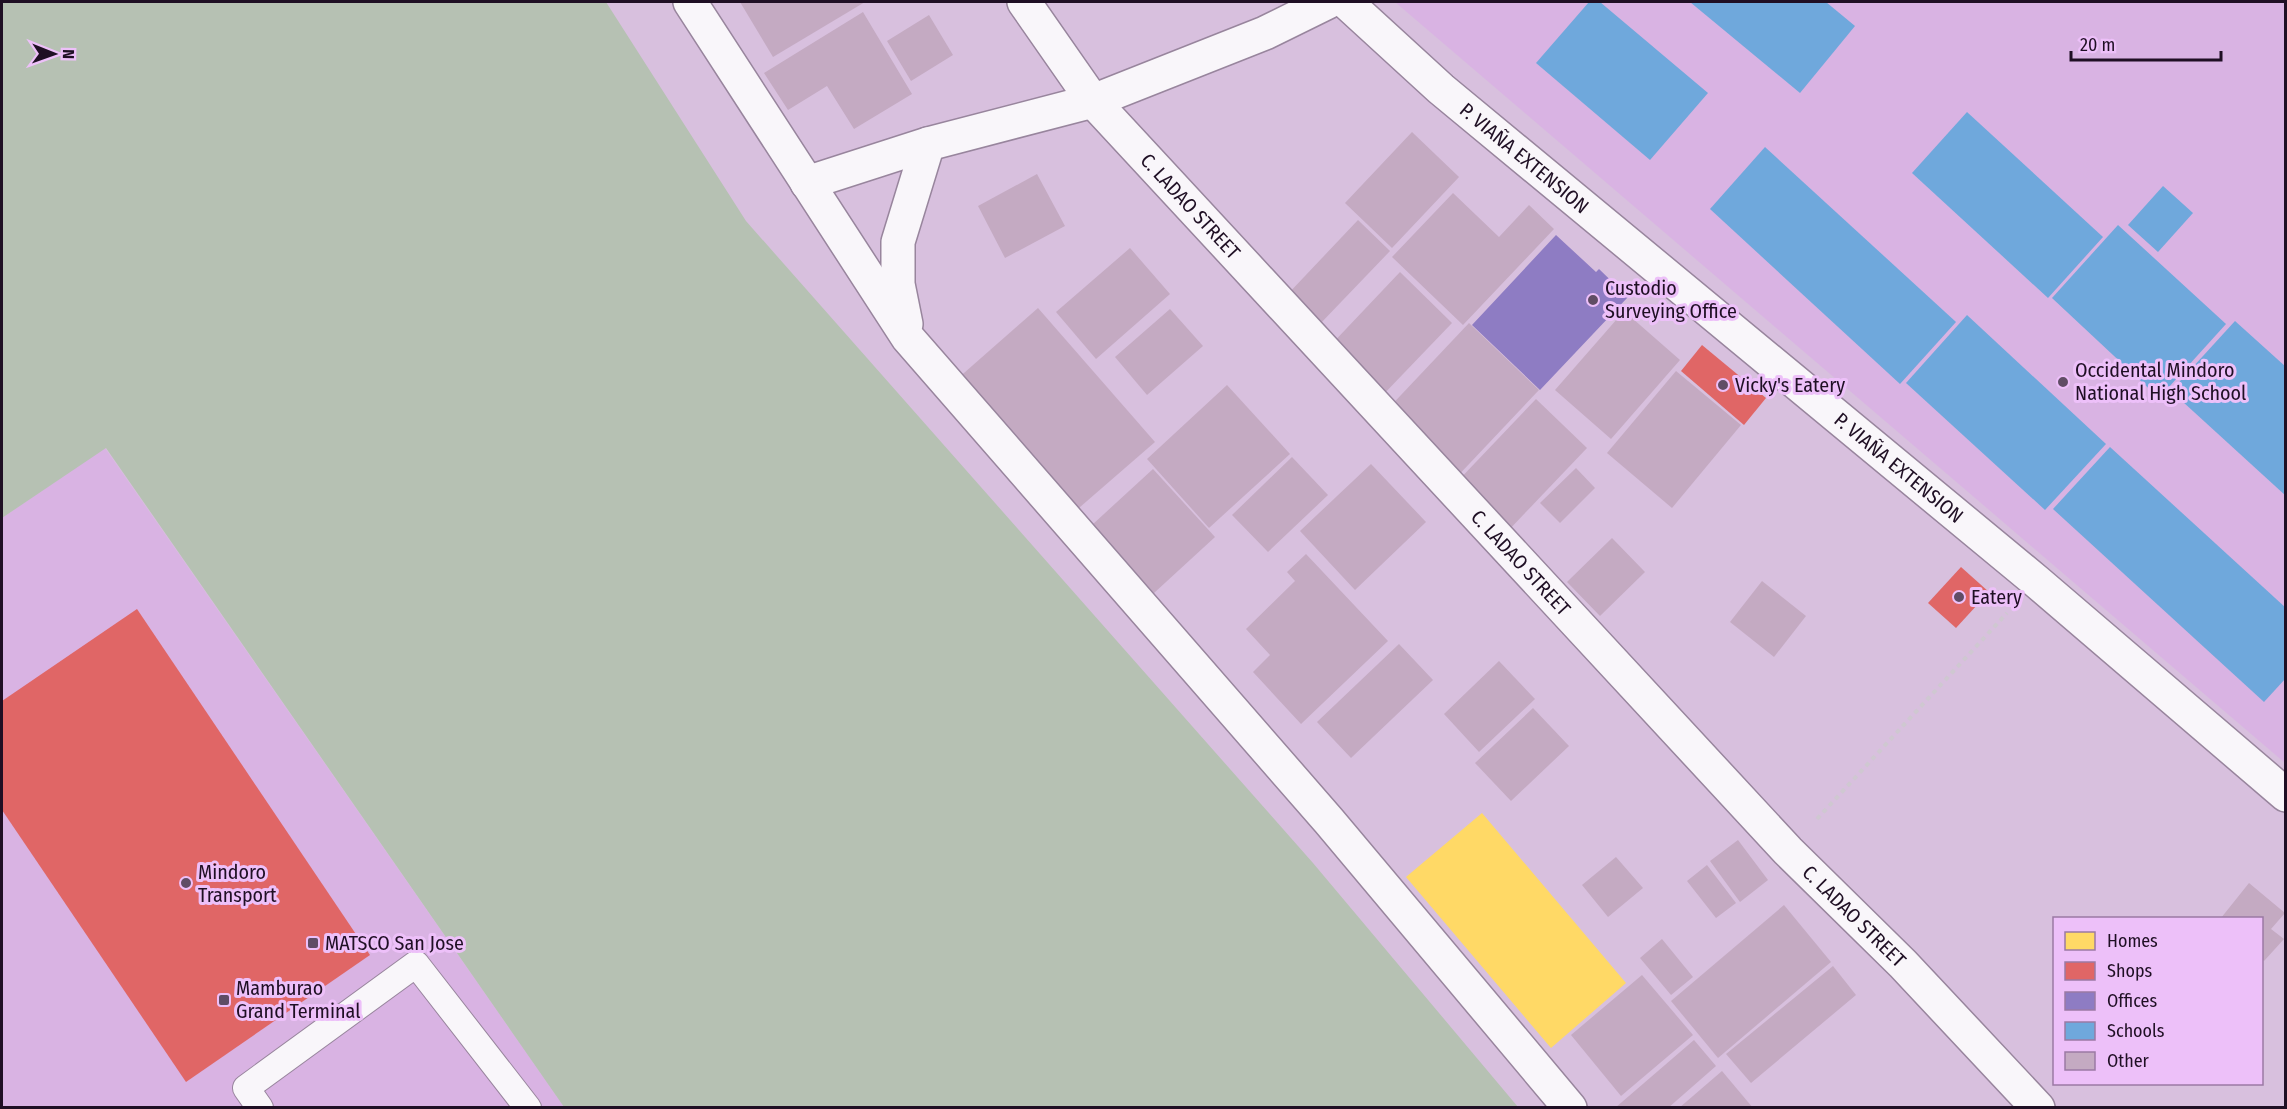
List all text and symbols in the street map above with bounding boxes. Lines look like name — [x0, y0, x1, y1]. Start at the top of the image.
north arrow — [24, 24, 84, 84]
scale bar — [2071, 24, 2221, 62]
text: 20 m — [2080, 34, 2115, 56]
text: N — [59, 49, 78, 59]
street label: P. VIAÑA EXTENSION — [1455, 98, 1594, 218]
street label: C. LADAO STREET — [1136, 148, 1246, 264]
place label: Custodio Surveying Office — [1605, 276, 1737, 323]
marker: Custodio Surveying Office — [1586, 293, 1600, 307]
place label: Occidental Mindoro National High School — [2075, 358, 2246, 405]
place label: Vicky's Eatery — [1735, 373, 1845, 397]
marker: Occidental Mindoro National High School — [2056, 375, 2070, 389]
marker: Vicky's Eatery — [1716, 378, 1730, 392]
street label: P. VIAÑA EXTENSION — [1830, 407, 1968, 528]
street label: C. LADAO STREET — [1466, 505, 1576, 621]
place label: Eatery — [1971, 585, 2022, 609]
marker: Eatery — [1952, 590, 1966, 604]
place label: Mindoro Transport — [198, 860, 277, 907]
street label: C. LADAO STREET — [1798, 860, 1911, 973]
marker: Mindoro Transport — [179, 876, 193, 890]
legend — [2053, 917, 2263, 1085]
text: Homes — [2107, 930, 2158, 952]
place label: MATSCO San Jose — [325, 931, 464, 955]
marker: MATSCO San Jose — [306, 936, 320, 950]
text: Shops — [2107, 960, 2152, 982]
place label: Mamburao Grand Terminal — [236, 976, 360, 1023]
text: Offices — [2107, 990, 2157, 1012]
marker: Mamburao Grand Terminal — [217, 993, 231, 1007]
text: Schools — [2107, 1020, 2165, 1042]
text: Other — [2107, 1050, 2150, 1072]

